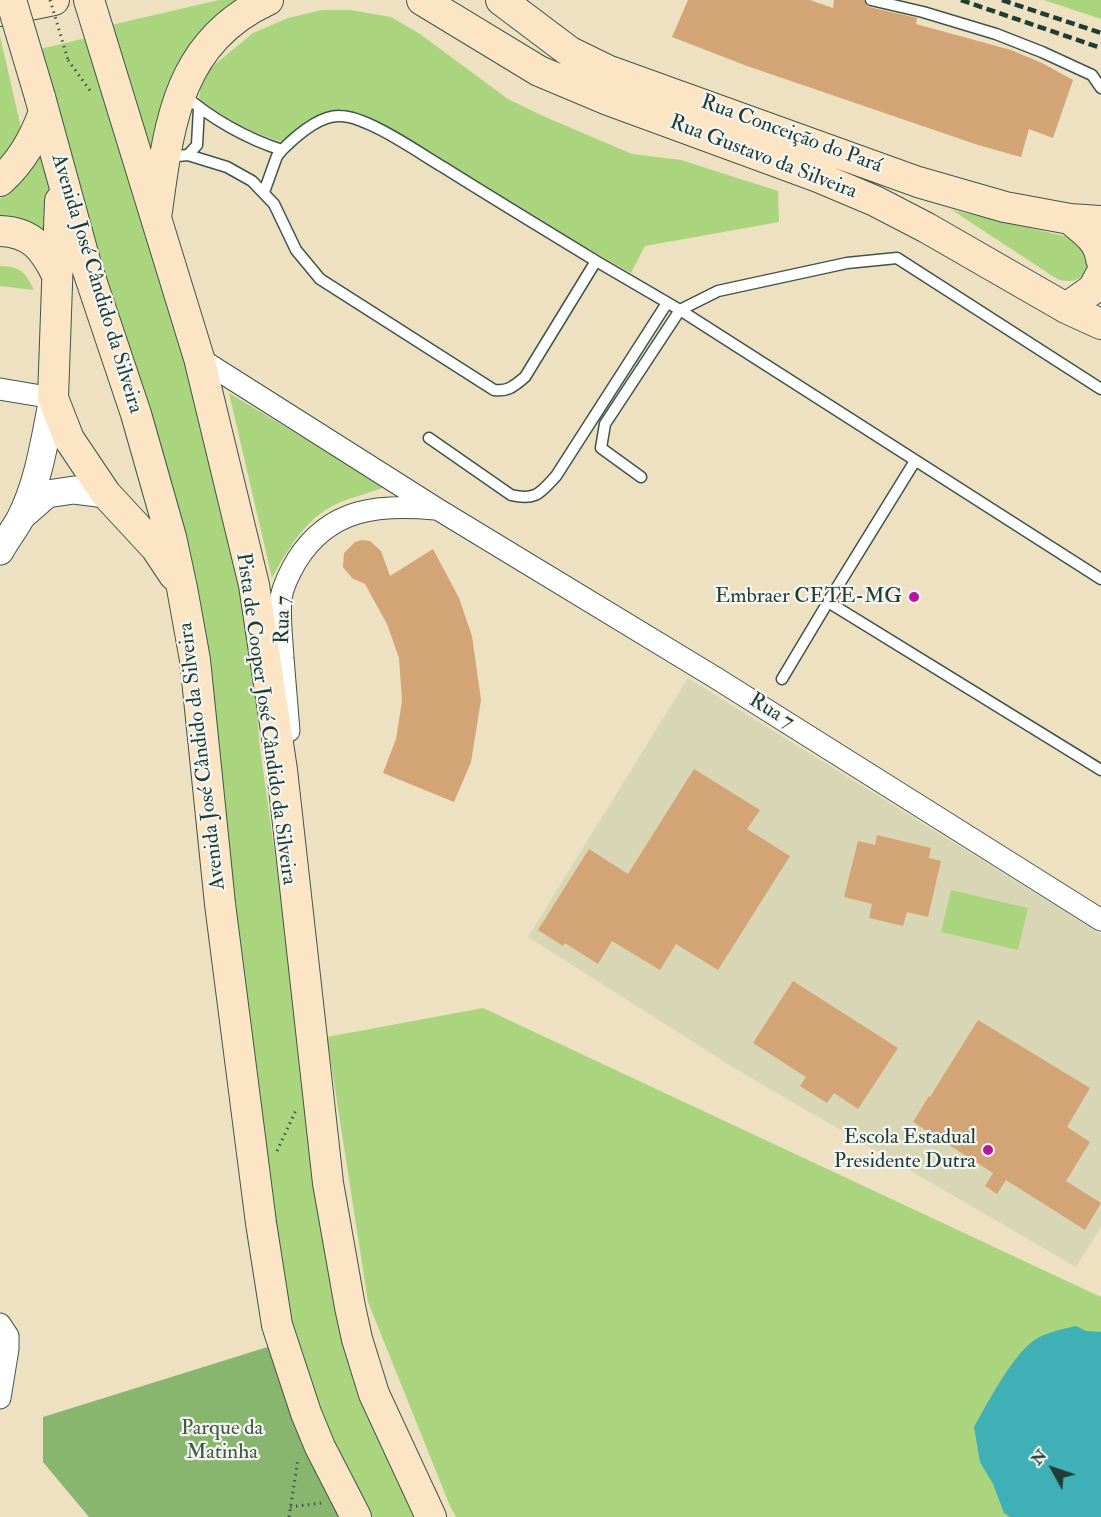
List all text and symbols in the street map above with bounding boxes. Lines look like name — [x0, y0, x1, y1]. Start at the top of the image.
street label: Rua Conceição do Pará — [697, 90, 885, 180]
street label: Rua Gustavo da Silveira — [666, 111, 860, 205]
street label: Avenida José Cândido da Silveira — [45, 151, 147, 417]
street label: Pista de Cooper José Cândido da Silveira — [229, 551, 301, 887]
place label: Embraer CETE-MG — [715, 584, 902, 610]
marker: Embraer CETE-MG — [907, 590, 921, 604]
street label: Rua 7 — [271, 595, 297, 645]
street label: Avenida José Cândido da Silveira — [174, 621, 232, 891]
street label: Rua 7 — [744, 688, 798, 736]
place label: Escola Estadual Presidente Dutra — [834, 1125, 976, 1175]
marker: Escola Estadual Presidente Dutra — [981, 1143, 995, 1157]
park label: Parque da Matinha — [181, 1416, 263, 1466]
north arrow — [1023, 1439, 1083, 1499]
text: N — [1027, 1446, 1051, 1469]

